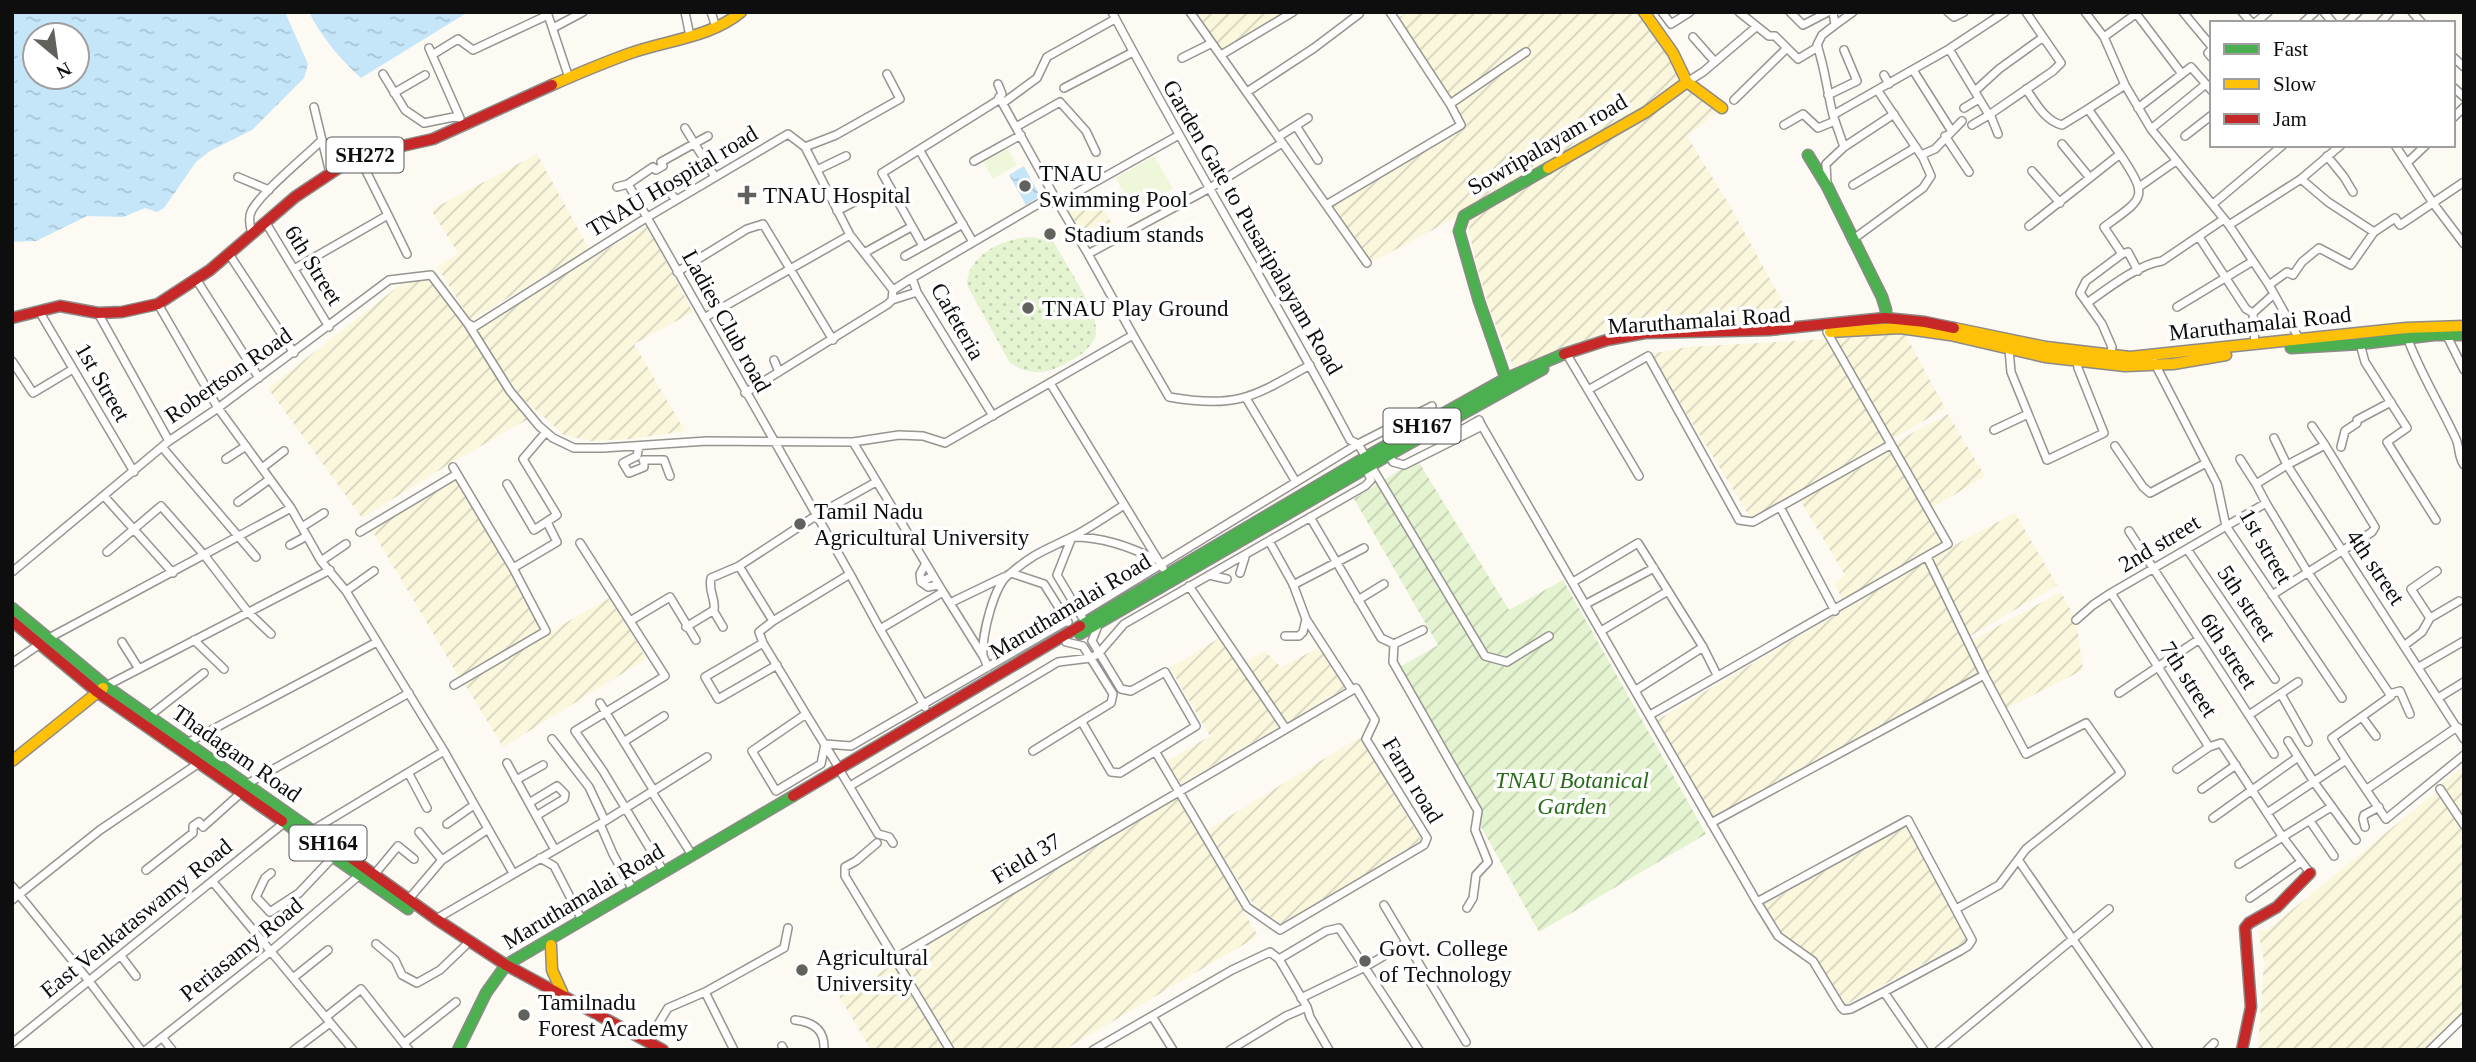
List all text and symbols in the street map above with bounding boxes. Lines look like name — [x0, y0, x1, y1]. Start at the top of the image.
north arrow — [21, 21, 91, 91]
legend — [2210, 21, 2455, 147]
text: Fast — [2273, 37, 2308, 61]
text: N — [53, 58, 75, 83]
text: Slow — [2273, 72, 2317, 96]
street label: Garden Gate to Pusaripalayam Road — [1158, 76, 1348, 379]
street label: Sowripalayam road — [1463, 88, 1632, 200]
text: Jam — [2273, 107, 2307, 131]
street label: TNAU Hospital road — [583, 120, 762, 242]
road number: SH272 — [326, 138, 404, 172]
place label: TNAU Swimming Pool — [1039, 161, 1188, 212]
marker: TNAU Swimming Pool — [1017, 178, 1033, 194]
place label: TNAU Hospital — [763, 183, 911, 208]
marker: TNAU Hospital — [737, 185, 757, 205]
street label: 6th Street — [279, 221, 348, 310]
place label: Stadium stands — [1064, 222, 1204, 247]
marker: Stadium stands — [1042, 226, 1058, 242]
street label: Ladies Club road — [677, 246, 776, 397]
street label: Cafeteria — [926, 279, 989, 364]
place label: TNAU Play Ground — [1042, 296, 1229, 321]
marker: TNAU Play Ground — [1020, 300, 1036, 316]
street label: Maruthamalai Road — [2168, 301, 2353, 346]
street label: Maruthamalai Road — [1607, 302, 1792, 339]
street label: Robertson Road — [160, 322, 297, 428]
street label: 1st Street — [70, 339, 135, 426]
road number: SH167 — [1384, 408, 1460, 444]
place label: Tamil Nadu Agricultural University — [814, 499, 1030, 550]
street label: 1st street — [2234, 504, 2297, 589]
street label: 2nd street — [2114, 509, 2205, 577]
marker: Tamil Nadu Agricultural University — [792, 516, 808, 532]
street label: 4th street — [2341, 525, 2410, 610]
street label: Maruthamalai Road — [985, 548, 1156, 664]
street label: 5th street — [2212, 561, 2281, 646]
street label: 6th street — [2195, 609, 2263, 694]
street label: 7th street — [2155, 637, 2223, 722]
street label: Thadagam Road — [168, 700, 306, 807]
street label: Farm road — [1377, 733, 1448, 828]
park label: TNAU Botanical Garden — [1495, 768, 1649, 819]
road number: SH164 — [290, 826, 366, 860]
street label: Field 37 — [987, 828, 1065, 889]
street label: East Venkataswamy Road — [36, 833, 237, 1003]
street label: Maruthamalai Road — [498, 838, 669, 954]
street label: Periasamy Road — [175, 892, 308, 1006]
place label: Govt. College of Technology — [1379, 936, 1512, 987]
place label: Agricultural University — [816, 945, 928, 996]
marker: Govt. College of Technology — [1357, 953, 1373, 969]
marker: Agricultural University — [794, 962, 810, 978]
place label: Tamilnadu Forest Academy — [538, 990, 689, 1041]
marker: Tamilnadu Forest Academy — [516, 1007, 532, 1023]

